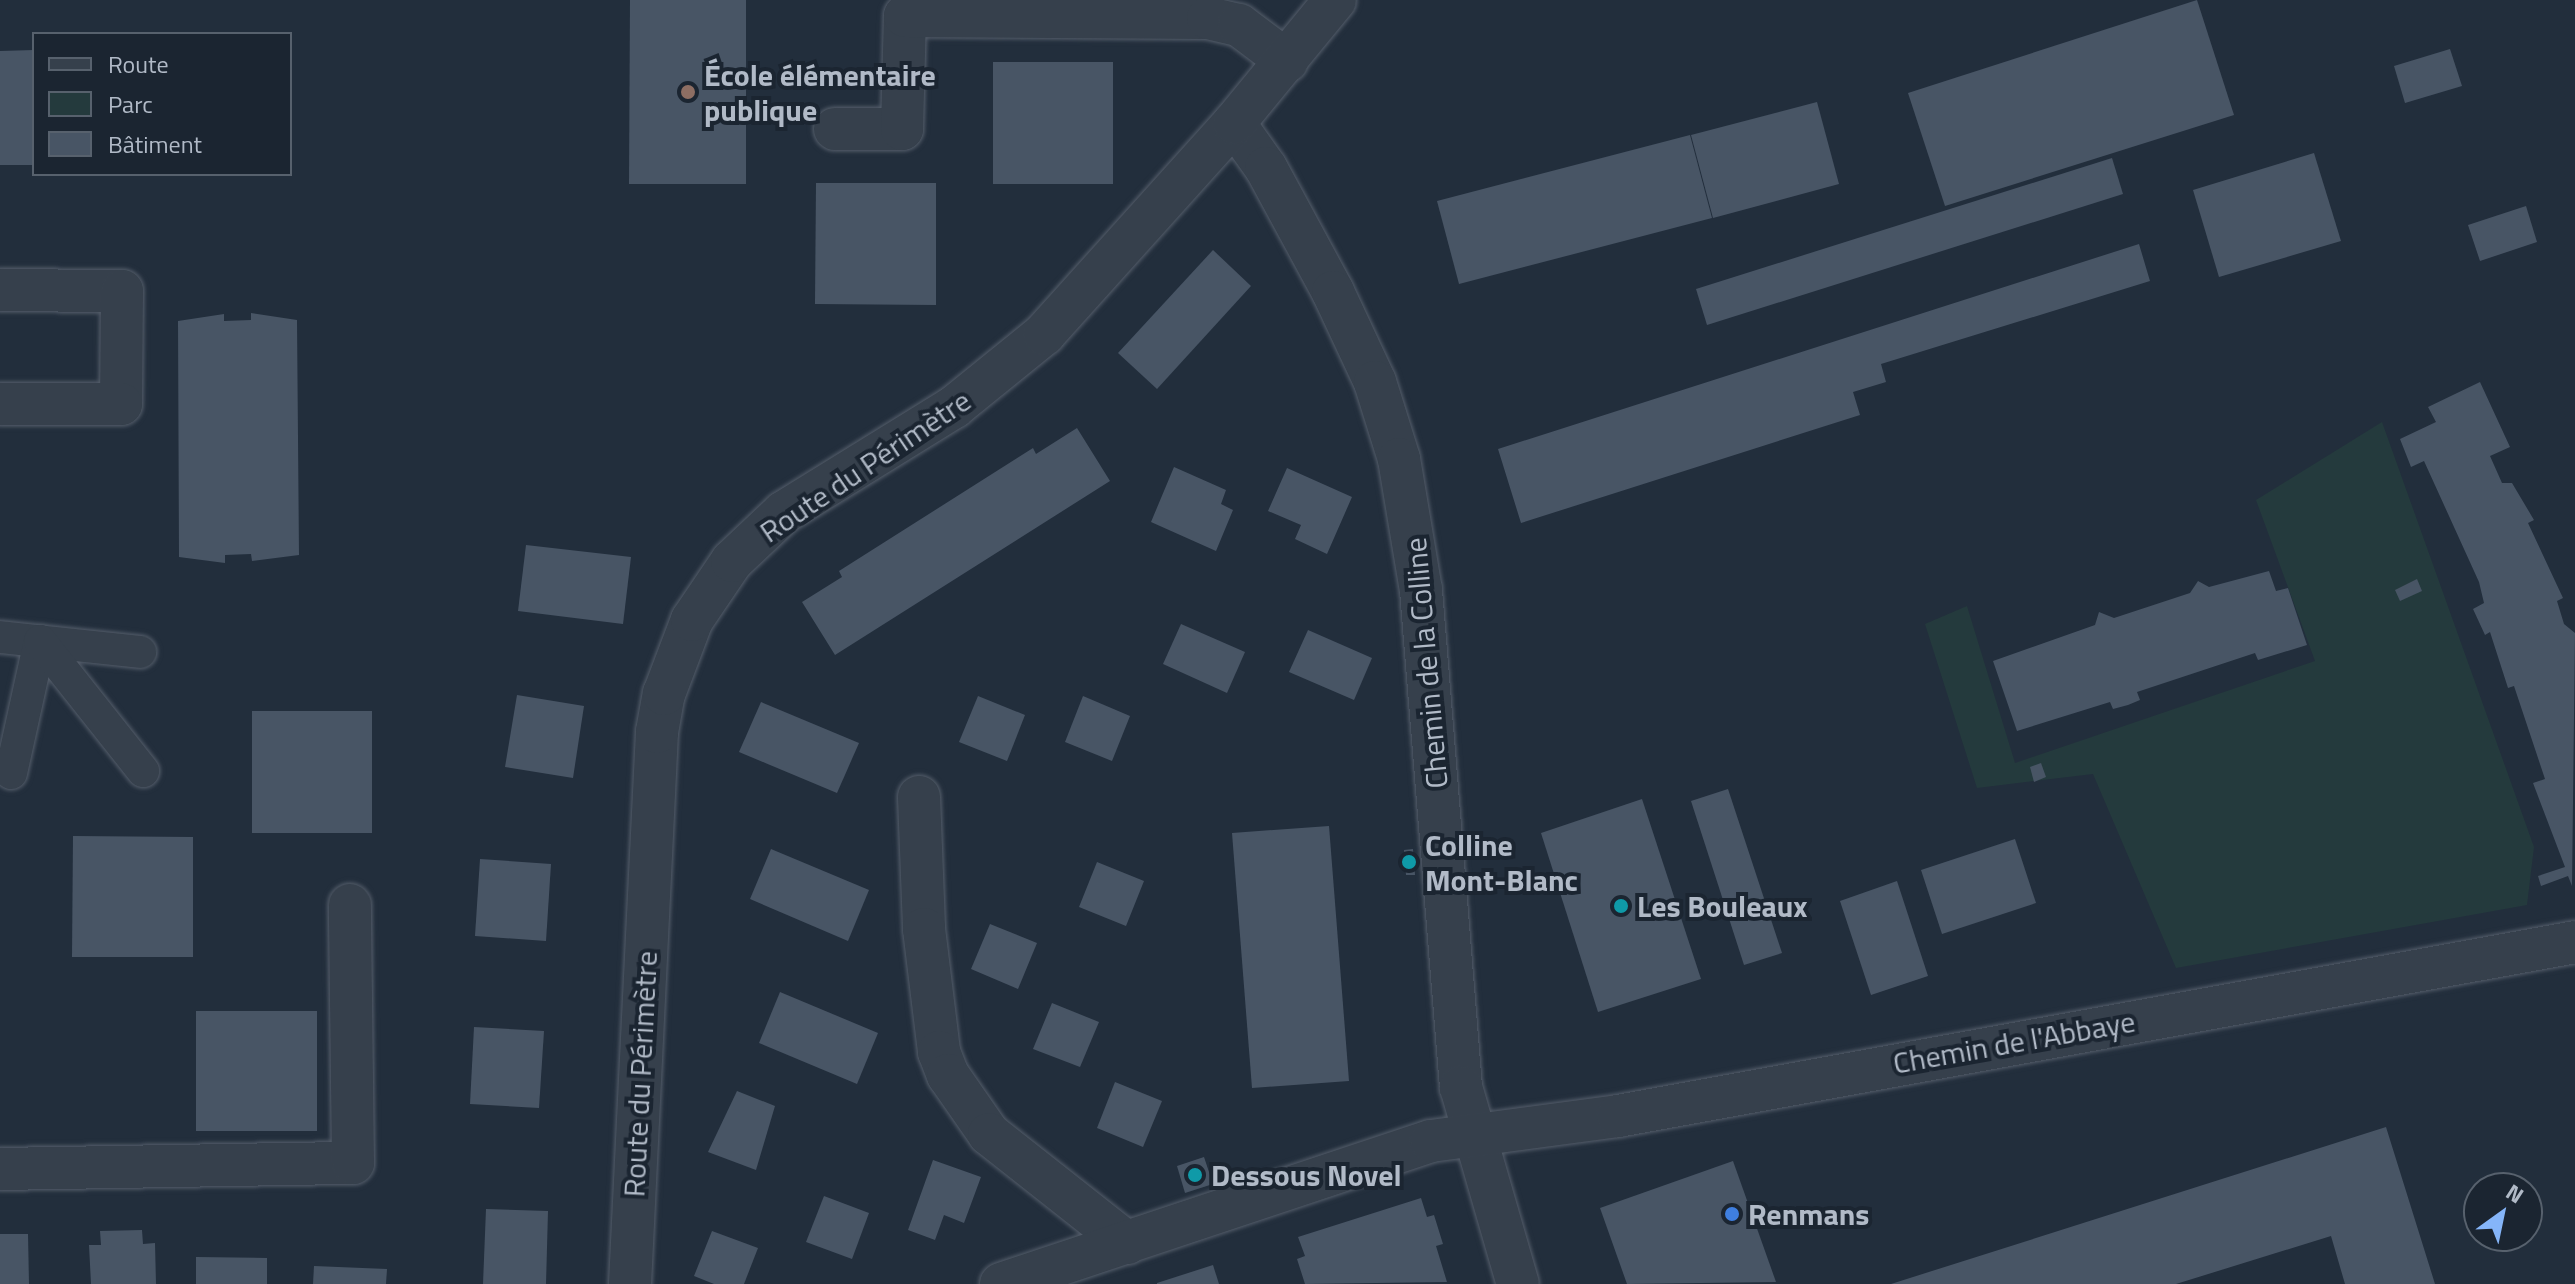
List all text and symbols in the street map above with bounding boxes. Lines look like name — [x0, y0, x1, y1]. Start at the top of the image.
legend — [32, 32, 292, 176]
text: Route — [108, 46, 169, 82]
place label: École élémentaire publique — [704, 57, 936, 128]
marker: École élémentaire publique — [679, 83, 697, 101]
text: Parc — [108, 86, 153, 122]
text: Bâtiment — [108, 126, 202, 162]
street label: Route du Périmètre — [753, 382, 977, 550]
street label: Chemin de la Colline — [1397, 536, 1455, 790]
place label: Colline Mont-Blanc — [1425, 827, 1578, 898]
marker: Colline Mont-Blanc — [1400, 853, 1418, 871]
place label: Les Bouleaux — [1637, 888, 1808, 924]
marker: Les Bouleaux — [1612, 897, 1630, 915]
street label: Route du Périmètre — [616, 950, 664, 1198]
street label: Chemin de l'Abbaye — [1890, 1003, 2138, 1081]
place label: Dessous Novel — [1211, 1157, 1402, 1193]
marker: Dessous Novel — [1186, 1166, 1204, 1184]
north arrow — [2463, 1172, 2543, 1252]
text: N — [2499, 1175, 2531, 1212]
place label: Renmans — [1748, 1196, 1869, 1232]
marker: Renmans — [1723, 1205, 1741, 1223]

